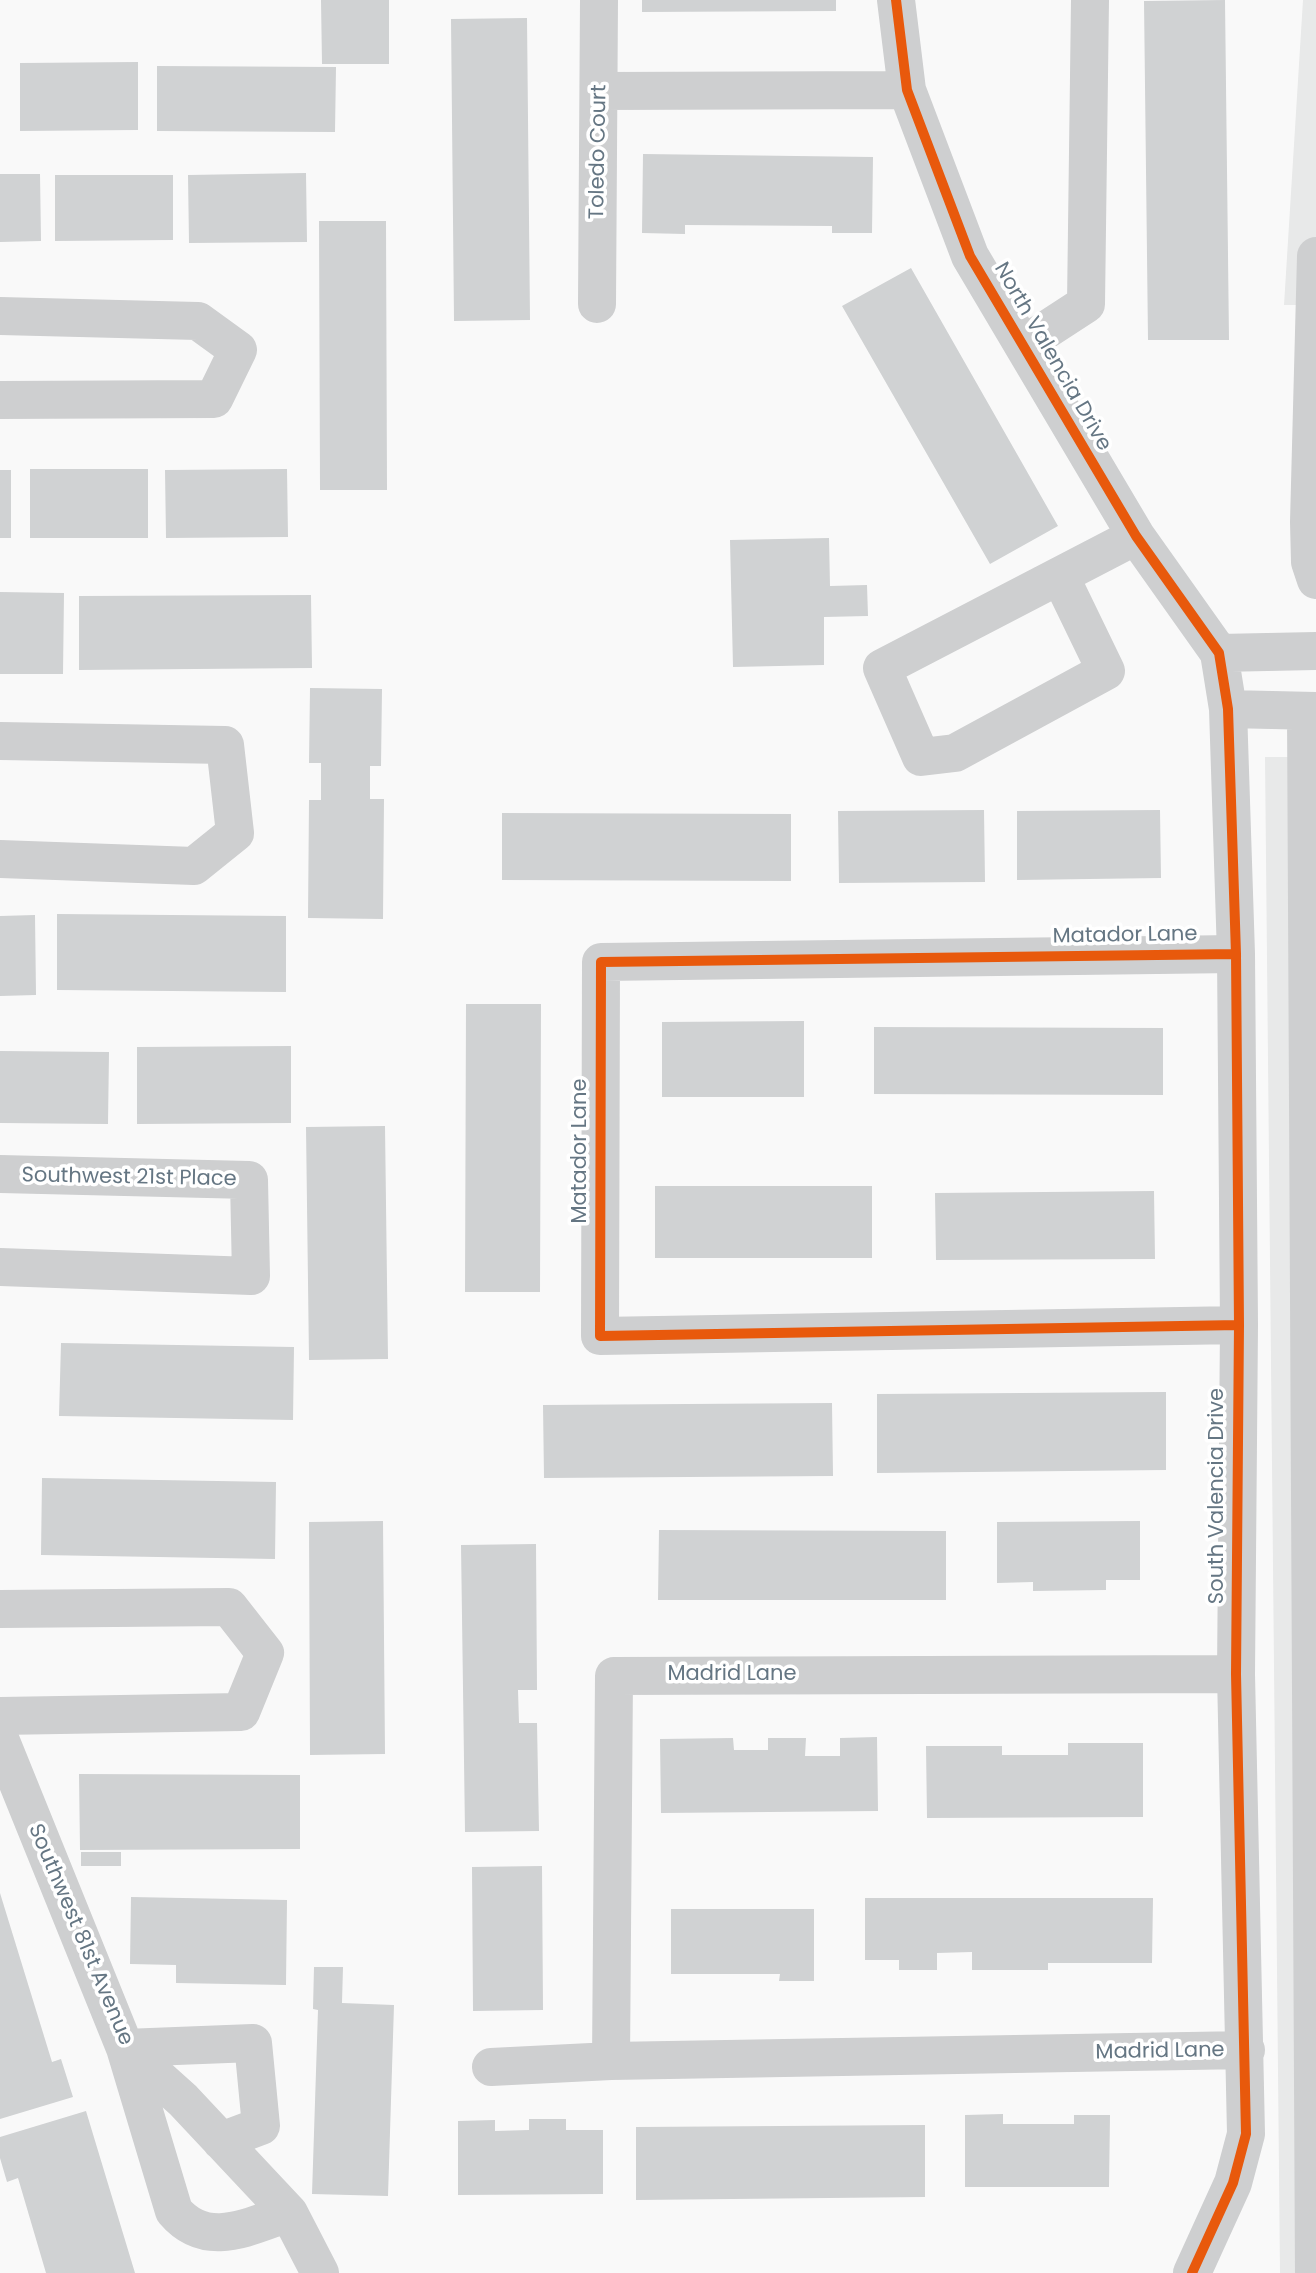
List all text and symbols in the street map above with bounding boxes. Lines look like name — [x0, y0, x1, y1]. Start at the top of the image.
street label: Toledo Court — [585, 84, 613, 220]
street label: North Valencia Drive — [988, 258, 1116, 456]
street label: Matador Lane — [1052, 922, 1198, 950]
street label: Matador Lane — [568, 1079, 594, 1223]
street label: Southwest 21st Place — [21, 1164, 237, 1192]
street label: South Valencia Drive — [1205, 1388, 1231, 1604]
street label: Madrid Lane — [667, 1662, 797, 1688]
street label: Southwest 81st Avenue — [22, 1821, 138, 2049]
street label: Madrid Lane — [1095, 2038, 1225, 2066]

